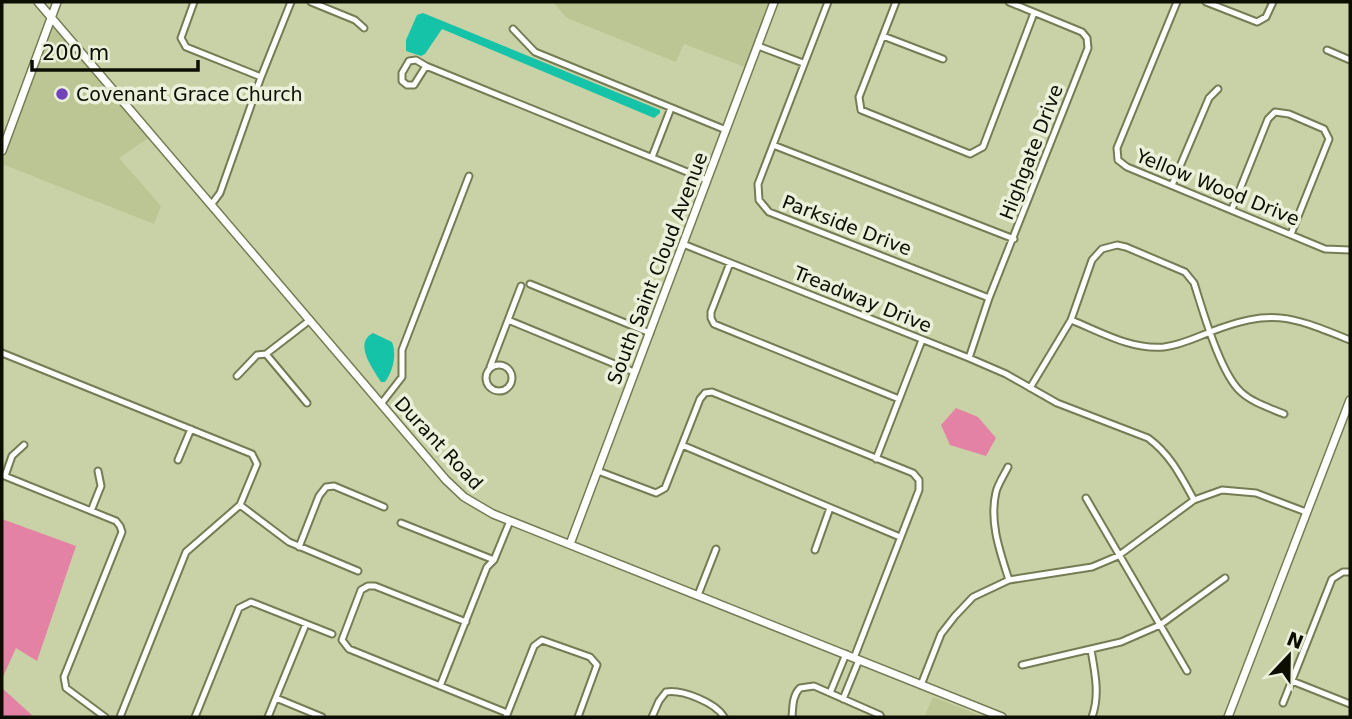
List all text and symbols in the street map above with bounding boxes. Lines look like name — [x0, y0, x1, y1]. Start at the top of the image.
scale bar — [32, 28, 198, 72]
text: 200 m — [42, 41, 109, 65]
street label: Highgate Drive — [995, 81, 1067, 223]
place label: Covenant Grace Church — [76, 83, 303, 105]
marker: Covenant Grace Church — [54, 86, 70, 102]
street label: Yellow Wood Drive — [1132, 144, 1303, 230]
street label: South Saint Cloud Avenue — [603, 149, 711, 387]
street label: Parkside Drive — [779, 190, 915, 260]
street label: Treadway Drive — [790, 261, 935, 337]
street label: Durant Road — [390, 392, 488, 494]
north arrow — [1254, 621, 1324, 691]
text: N — [1284, 627, 1307, 653]

